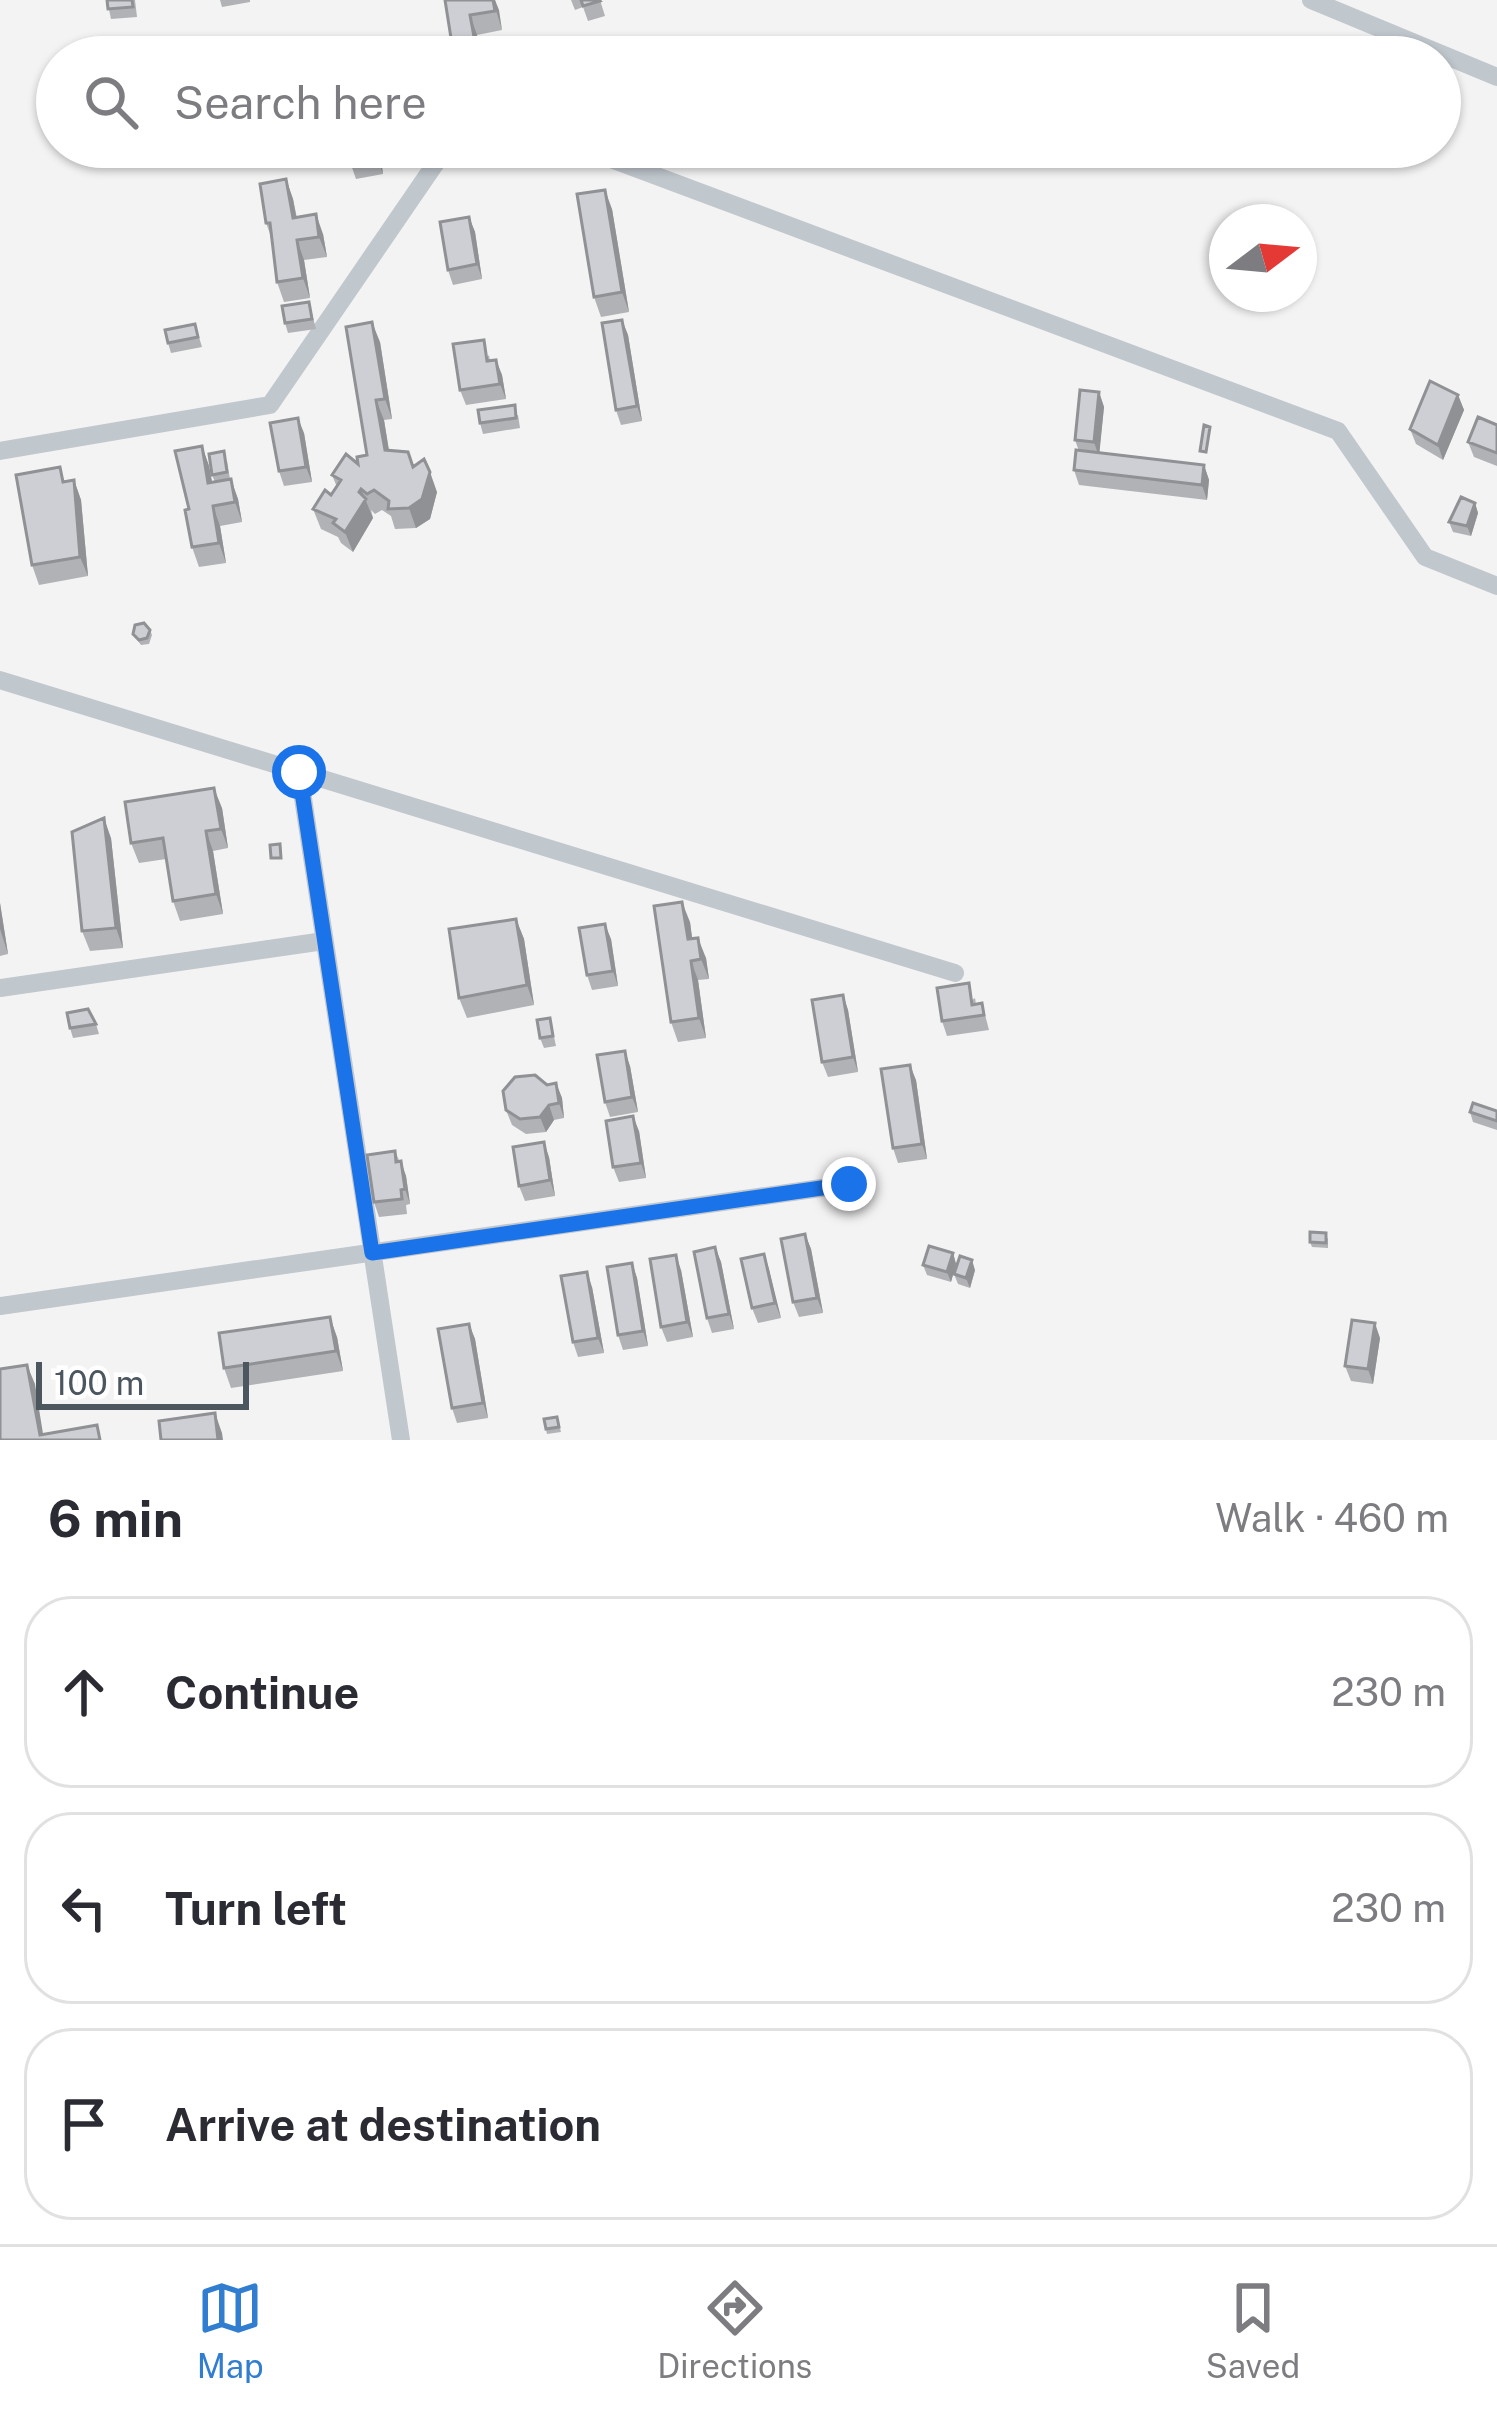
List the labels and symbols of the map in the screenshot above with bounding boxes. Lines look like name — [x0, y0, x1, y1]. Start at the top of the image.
north arrow — [1209, 204, 1317, 312]
route start — [272, 745, 326, 799]
route end — [822, 1157, 876, 1211]
scale bar — [36, 1356, 249, 1409]

